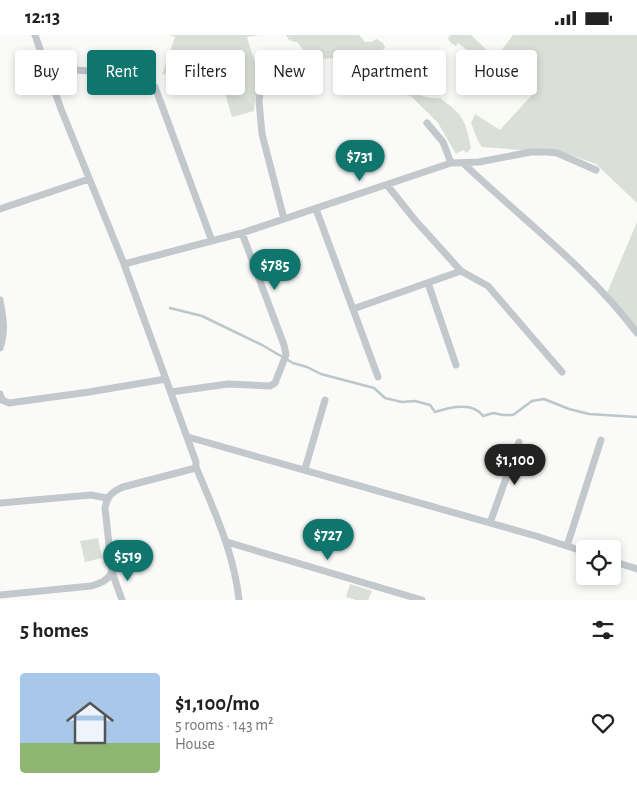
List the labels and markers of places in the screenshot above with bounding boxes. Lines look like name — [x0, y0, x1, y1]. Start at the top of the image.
pin: $731 — [330, 139, 390, 182]
pin: $785 — [245, 249, 305, 291]
pin: $1,100 — [474, 443, 556, 486]
pin: $727 — [298, 519, 358, 561]
pin: $519 — [98, 539, 158, 582]

